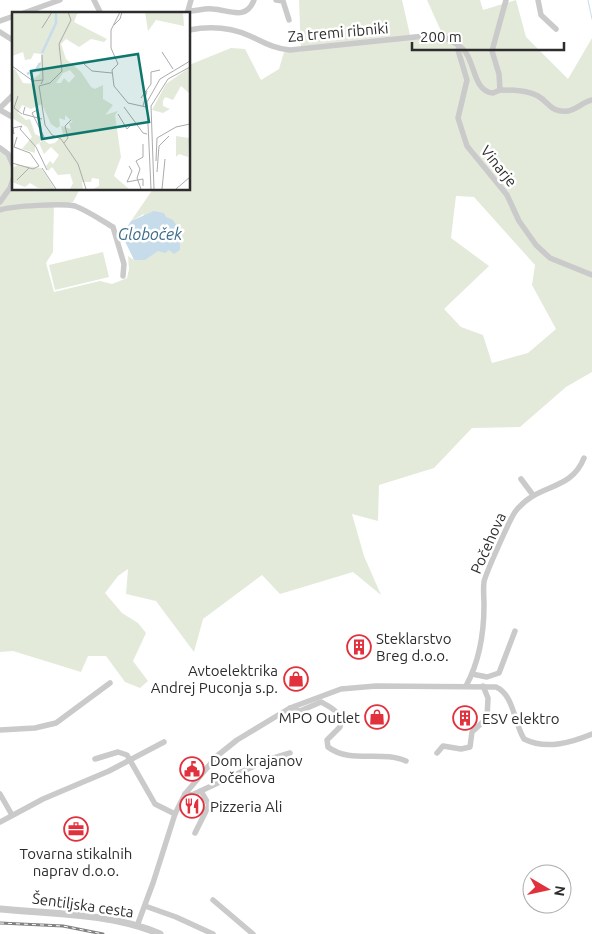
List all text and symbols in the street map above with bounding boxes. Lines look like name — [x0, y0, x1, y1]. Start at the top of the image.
inset map — [12, 12, 190, 190]
street label: Za tremi ribniki — [287, 19, 389, 45]
scale bar — [412, 20, 564, 52]
text: 200 m — [420, 28, 462, 45]
street label: Vinarje — [477, 142, 521, 190]
water label: Globoček — [118, 225, 183, 243]
street label: Počehova — [467, 510, 509, 576]
place label: Steklarstvo Breg d.o.o. — [376, 630, 451, 664]
building icon: Steklarstvo Breg d.o.o. — [346, 634, 372, 660]
place label: Avtoelektrika Andrej Puconja s.p. — [151, 662, 278, 696]
shop icon: Avtoelektrika Andrej Puconja s.p. — [283, 666, 309, 692]
shop icon: MPO Outlet — [364, 704, 390, 730]
building icon: ESV elektro — [452, 705, 478, 731]
place label: MPO Outlet — [279, 709, 360, 726]
place label: ESV elektro — [482, 710, 560, 727]
place label: Dom krajanov Počehova — [210, 752, 303, 786]
public building icon: Dom krajanov Počehova — [179, 756, 205, 782]
restaurant icon: Pizzeria Ali — [179, 793, 205, 819]
place label: Pizzeria Ali — [210, 798, 282, 815]
office icon: Tovarna stikalnih naprav d.o.o. — [63, 816, 89, 842]
place label: Tovarna stikalnih naprav d.o.o. — [20, 845, 132, 879]
north arrow — [522, 864, 572, 914]
text: N — [551, 885, 569, 897]
street label: Šentiljska cesta — [31, 889, 135, 921]

